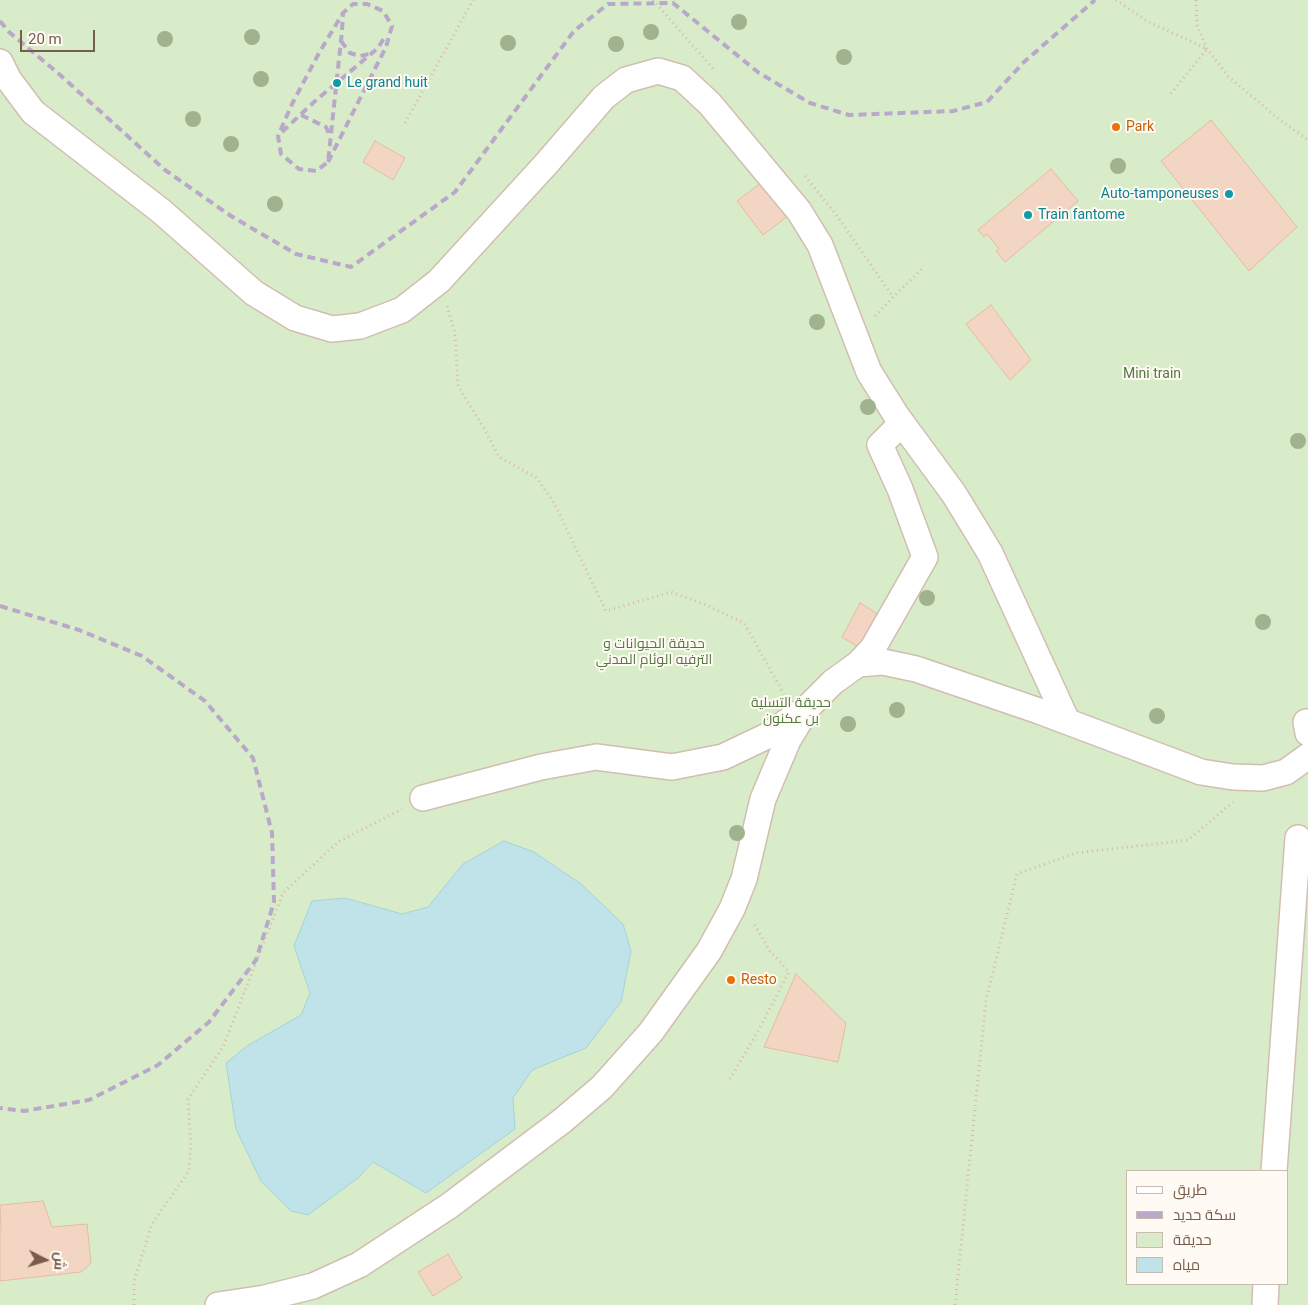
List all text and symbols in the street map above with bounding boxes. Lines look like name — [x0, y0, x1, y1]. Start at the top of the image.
scale bar — [22, 20, 98, 52]
text: 20 m — [28, 30, 62, 48]
place label: Le grand huit — [347, 75, 428, 91]
marker: Le grand huit — [331, 77, 343, 89]
place label: Park — [1126, 119, 1154, 135]
marker: Park — [1110, 121, 1122, 133]
place label: Auto-tamponeuses — [1101, 186, 1219, 202]
marker: Auto-tamponeuses — [1223, 188, 1235, 200]
place label: Train fantome — [1038, 207, 1125, 223]
marker: Train fantome — [1022, 209, 1034, 221]
park label: Mini train — [1123, 366, 1181, 382]
park label: حديقة الحيوانات و الترفيه الوئام المدني — [596, 636, 712, 669]
park label: حديقة التسلية بن عكنون — [751, 695, 831, 728]
place label: Resto — [741, 972, 777, 988]
marker: Resto — [725, 974, 737, 986]
legend — [1126, 1170, 1288, 1285]
text: طريق — [1173, 1181, 1207, 1199]
text: سكة حديد — [1173, 1206, 1236, 1224]
text: حديقة — [1173, 1231, 1212, 1249]
north arrow — [20, 1235, 70, 1285]
text: ش — [51, 1252, 69, 1271]
text: مياه — [1173, 1256, 1200, 1274]

